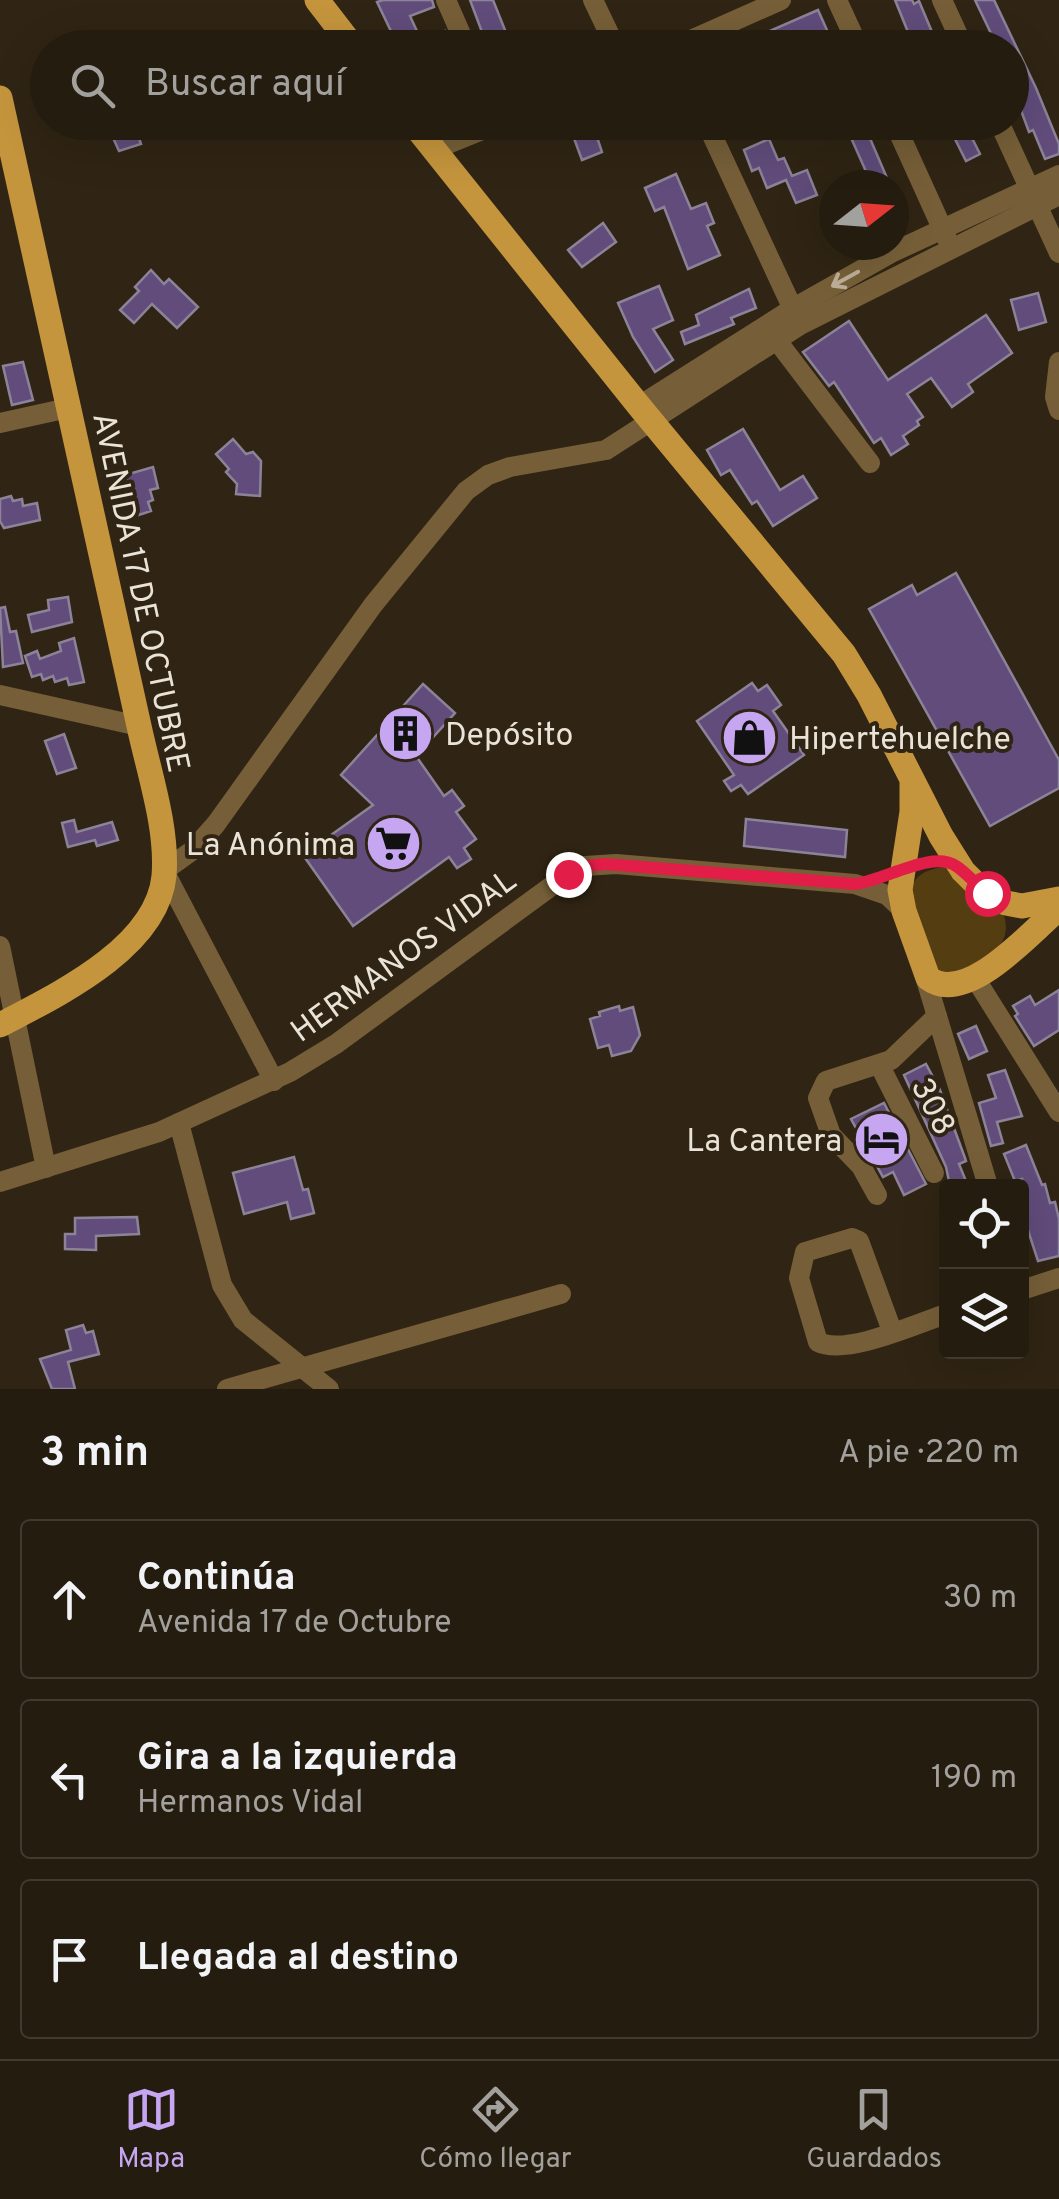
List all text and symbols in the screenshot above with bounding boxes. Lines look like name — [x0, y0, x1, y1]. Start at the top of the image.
search box — [30, 30, 1029, 140]
icon: search — [65, 58, 120, 113]
text: Buscar aquí — [145, 61, 345, 110]
north arrow — [819, 170, 909, 260]
one-way arrow — [831, 269, 861, 289]
street label: AVENIDA 17 DE OCTUBRE — [81, 409, 197, 776]
building icon: Depósito — [376, 704, 436, 764]
shop icon: Hipertehuelche — [720, 708, 780, 768]
place label: Depósito — [445, 717, 573, 757]
place label: Hipertehuelche — [789, 721, 1011, 761]
supermarket icon: La Anónima — [364, 814, 424, 874]
place label: La Anónima — [186, 827, 355, 867]
route end — [546, 852, 592, 898]
street label: HERMANOS VIDAL — [284, 862, 525, 1053]
route start — [965, 871, 1011, 917]
street label: 308 — [900, 1072, 963, 1143]
hotel icon: La Cantera — [851, 1110, 911, 1170]
place label: La Cantera — [686, 1123, 842, 1163]
map controls — [939, 1179, 1029, 1359]
button: locate — [939, 1179, 1029, 1269]
button: layers — [939, 1269, 1029, 1359]
text: 3 min — [40, 1428, 149, 1481]
text: A pie · 220 m — [838, 1434, 1019, 1474]
text: Continúa — [137, 1555, 295, 1604]
icon: ahead — [42, 1572, 97, 1627]
text: 30 m — [943, 1579, 1017, 1619]
text: Avenida 17 de Octubre — [137, 1604, 452, 1644]
text: Gira a la izquierda — [137, 1735, 458, 1784]
icon: left — [42, 1752, 97, 1807]
text: 190 m — [931, 1759, 1017, 1799]
text: Hermanos Vidal — [137, 1784, 363, 1824]
icon: arrive — [42, 1932, 97, 1987]
text: Llegada al destino — [137, 1935, 459, 1984]
tab: Mapa — [117, 2082, 185, 2178]
tab: Cómo llegar — [419, 2082, 572, 2178]
tab: Guardados — [806, 2082, 942, 2178]

